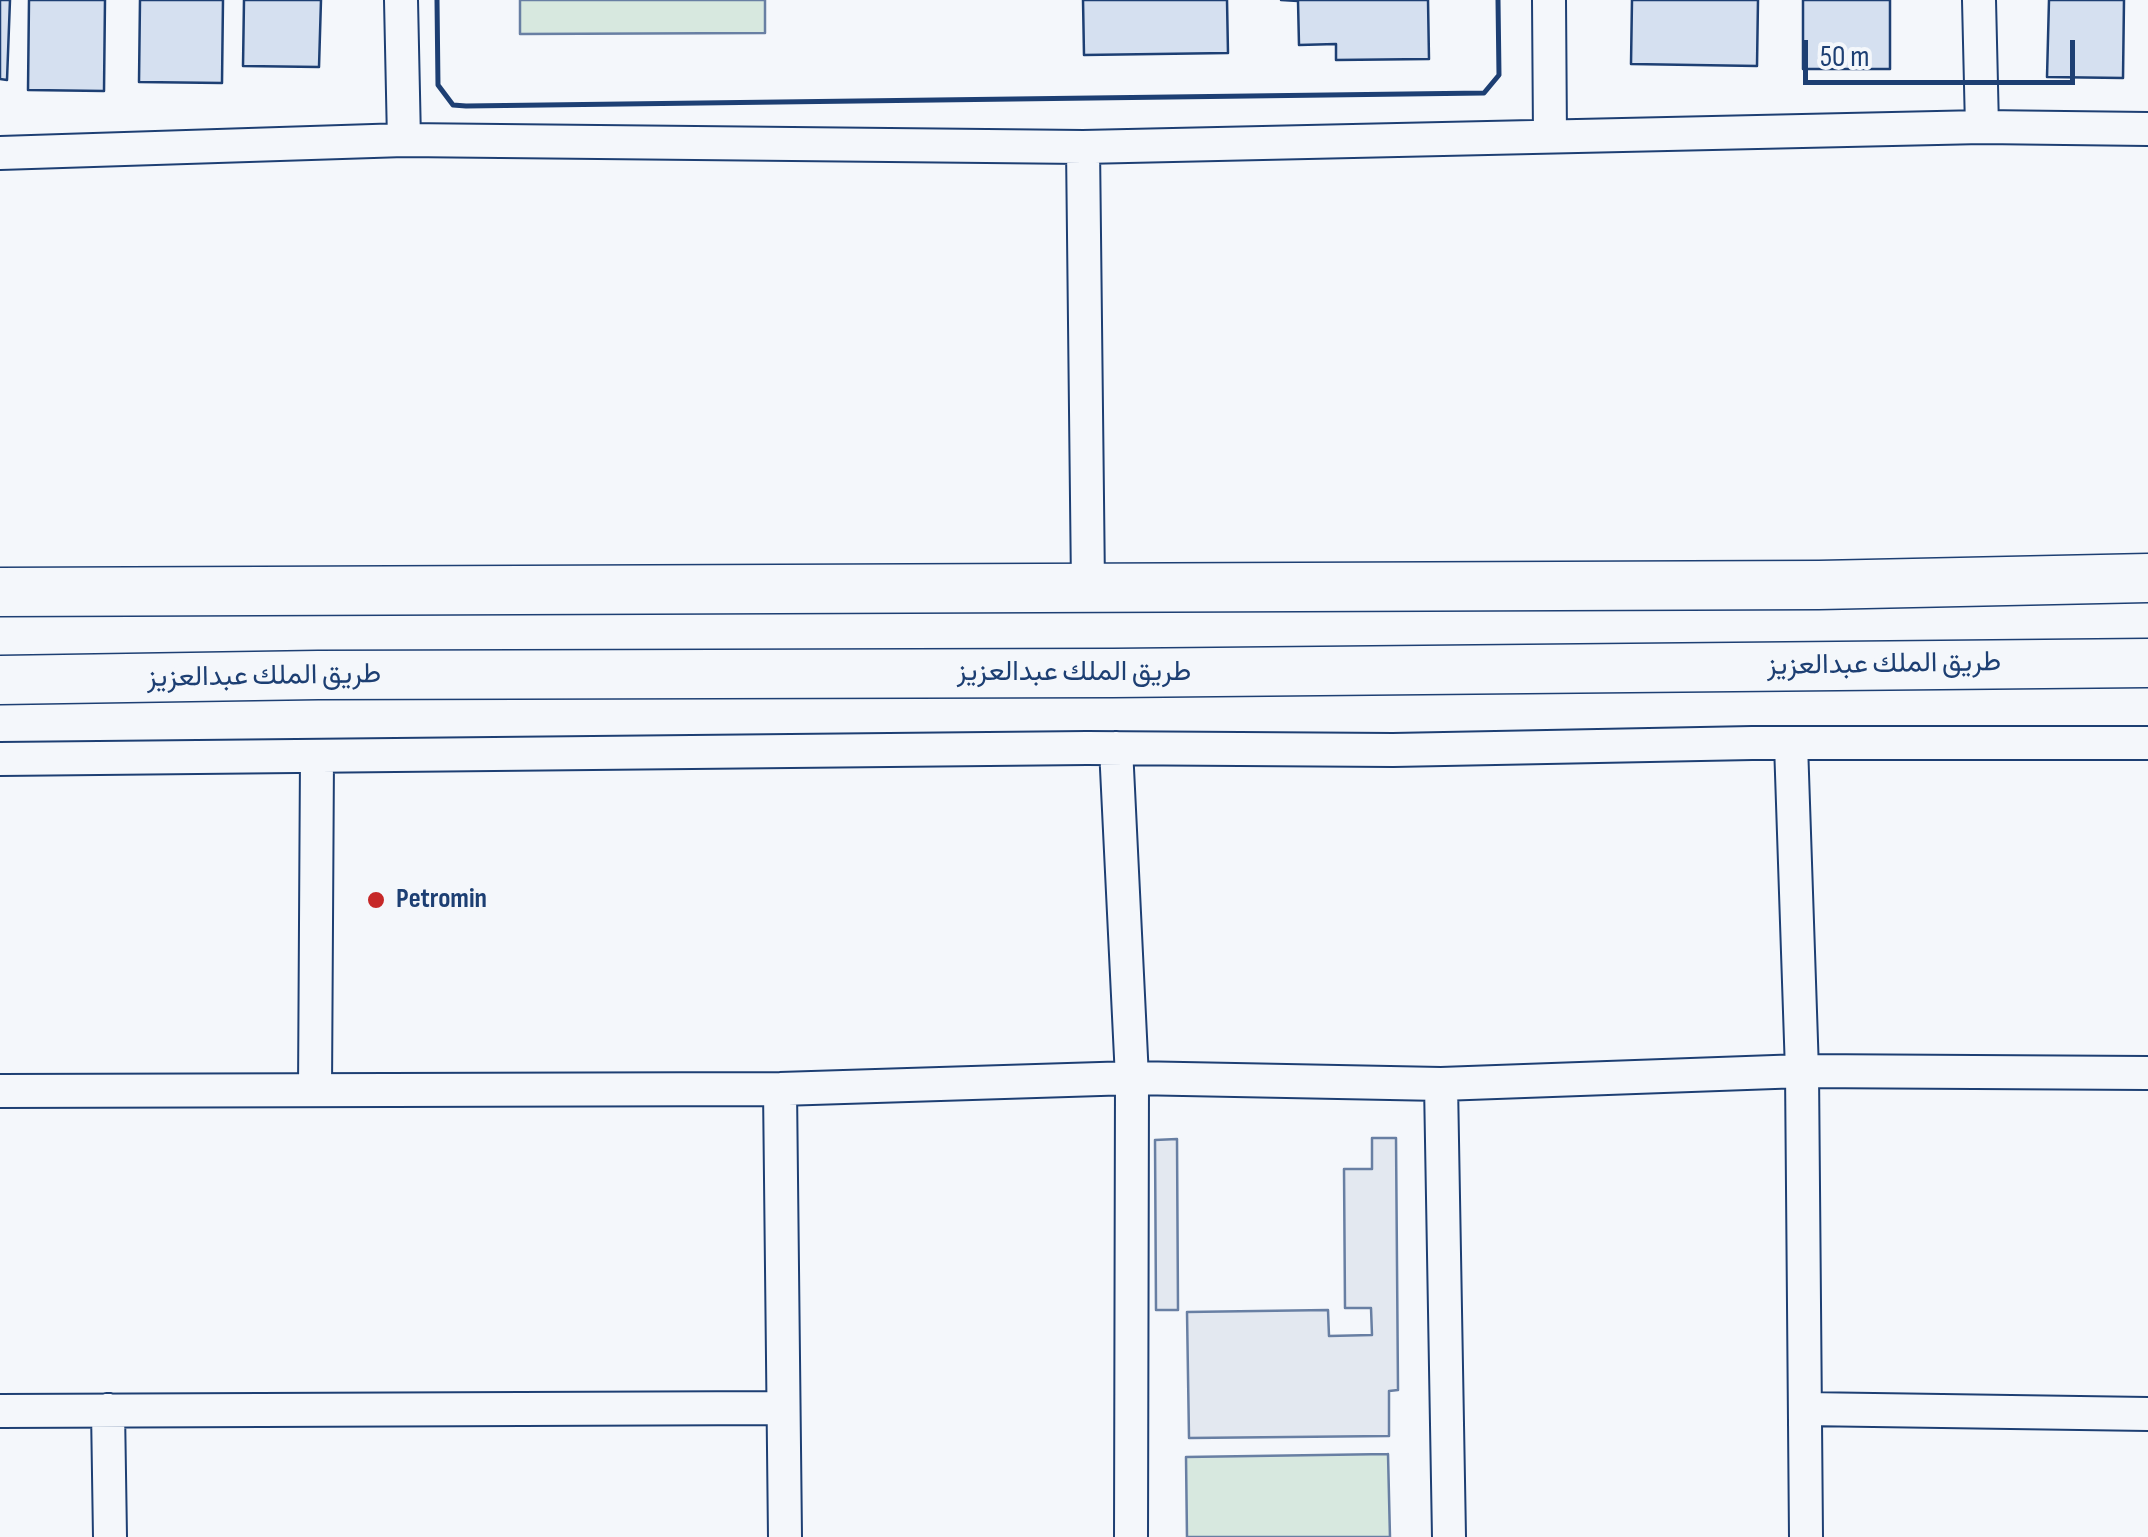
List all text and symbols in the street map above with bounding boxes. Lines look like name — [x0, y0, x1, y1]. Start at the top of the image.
scale bar — [1808, 20, 2080, 82]
text: 50 m — [1820, 39, 1869, 75]
street label: طريق الملك عبدالعزيز — [1767, 646, 2001, 684]
street label: طريق الملك عبدالعزيز — [957, 656, 1191, 690]
street label: طريق الملك عبدالعزيز — [147, 658, 381, 696]
place label: Petromin — [396, 883, 487, 917]
marker: Petromin — [365, 889, 387, 911]

